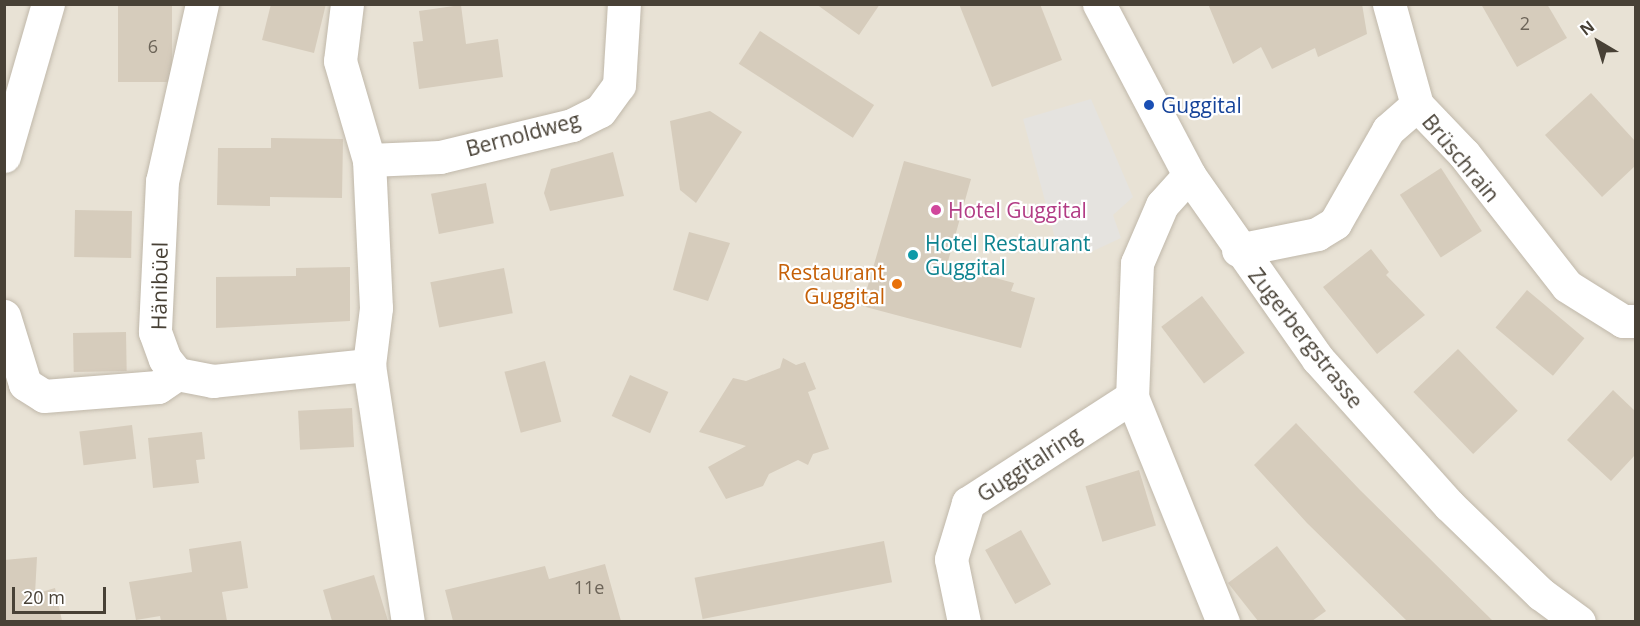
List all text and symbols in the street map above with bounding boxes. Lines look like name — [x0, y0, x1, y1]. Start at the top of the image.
house number: 2 — [1520, 12, 1530, 34]
north arrow — [1568, 12, 1628, 72]
text: N — [1575, 15, 1599, 40]
house number: 6 — [148, 35, 158, 57]
place label: Guggital — [1161, 92, 1242, 118]
marker: Guggital — [1142, 98, 1156, 112]
street label: Bernoldweg — [463, 107, 583, 161]
street label: Brüschrain — [1417, 109, 1505, 207]
place label: Hotel Guggital — [948, 197, 1087, 223]
marker: Hotel Guggital — [929, 203, 943, 217]
place label: Hotel Restaurant Guggital — [925, 230, 1091, 280]
street label: Hänibüel — [146, 242, 172, 330]
marker: Hotel Restaurant Guggital — [906, 248, 920, 262]
place label: Restaurant Guggital — [778, 259, 885, 309]
street label: Zugerbergstrasse — [1243, 263, 1369, 413]
marker: Restaurant Guggital — [890, 277, 904, 291]
street label: Guggitalring — [972, 421, 1086, 507]
scale bar — [15, 575, 110, 613]
house number: 11e — [574, 576, 604, 598]
text: 20 m — [23, 585, 65, 609]

